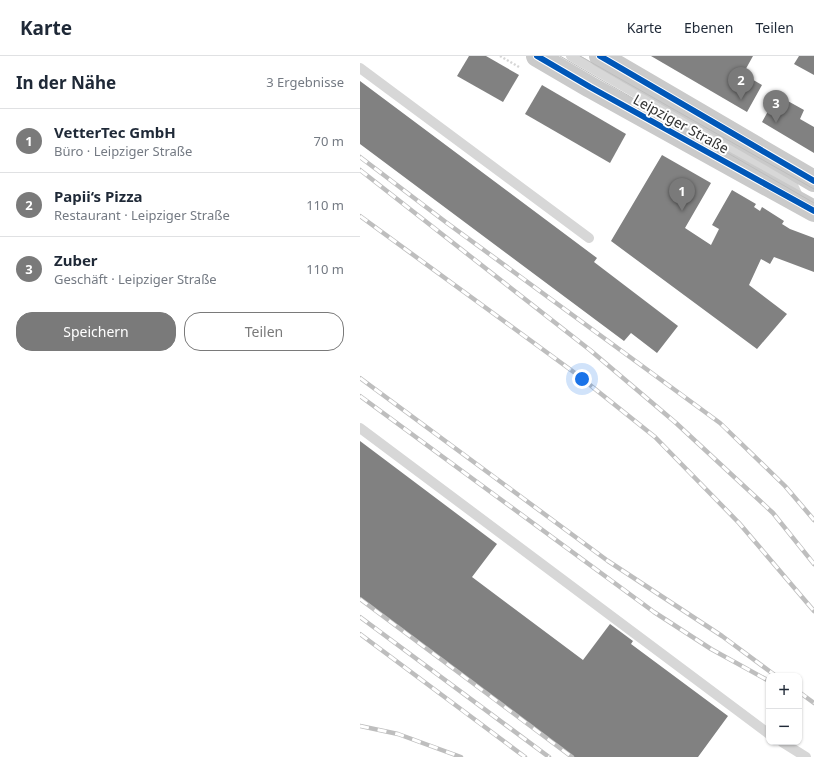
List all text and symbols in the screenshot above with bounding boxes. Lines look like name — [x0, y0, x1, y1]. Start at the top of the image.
text: Karte — [20, 15, 72, 41]
text: Karte — [627, 18, 662, 37]
text: Ebenen — [684, 18, 734, 37]
text: Teilen — [756, 18, 794, 37]
pin: 2 — [728, 67, 754, 100]
text: In der Nähe — [16, 71, 116, 94]
text: 3 Ergebnisse — [266, 73, 344, 91]
street label: Leipziger Straße — [630, 89, 732, 158]
pin: 3 — [763, 90, 789, 123]
text: VetterTec GmbH — [54, 122, 176, 142]
text: 1 — [25, 132, 33, 150]
text: 70 m — [314, 132, 344, 150]
text: Büro · Leipziger Straße — [54, 142, 192, 160]
pin: 1 — [669, 178, 695, 211]
text: Papii‘s Pizza — [54, 186, 143, 206]
text: 2 — [25, 196, 33, 214]
text: 110 m — [306, 196, 344, 214]
text: Restaurant · Leipziger Straße — [54, 206, 230, 224]
text: Zuber — [54, 250, 98, 270]
text: 3 — [25, 260, 33, 278]
text: 110 m — [306, 260, 344, 278]
text: Geschäft · Leipziger Straße — [54, 270, 217, 288]
button: Speichern — [16, 312, 176, 351]
button: Teilen — [184, 312, 344, 351]
your location — [572, 369, 592, 389]
map controls — [766, 673, 802, 745]
button: + — [766, 673, 802, 709]
button: − — [766, 709, 802, 745]

